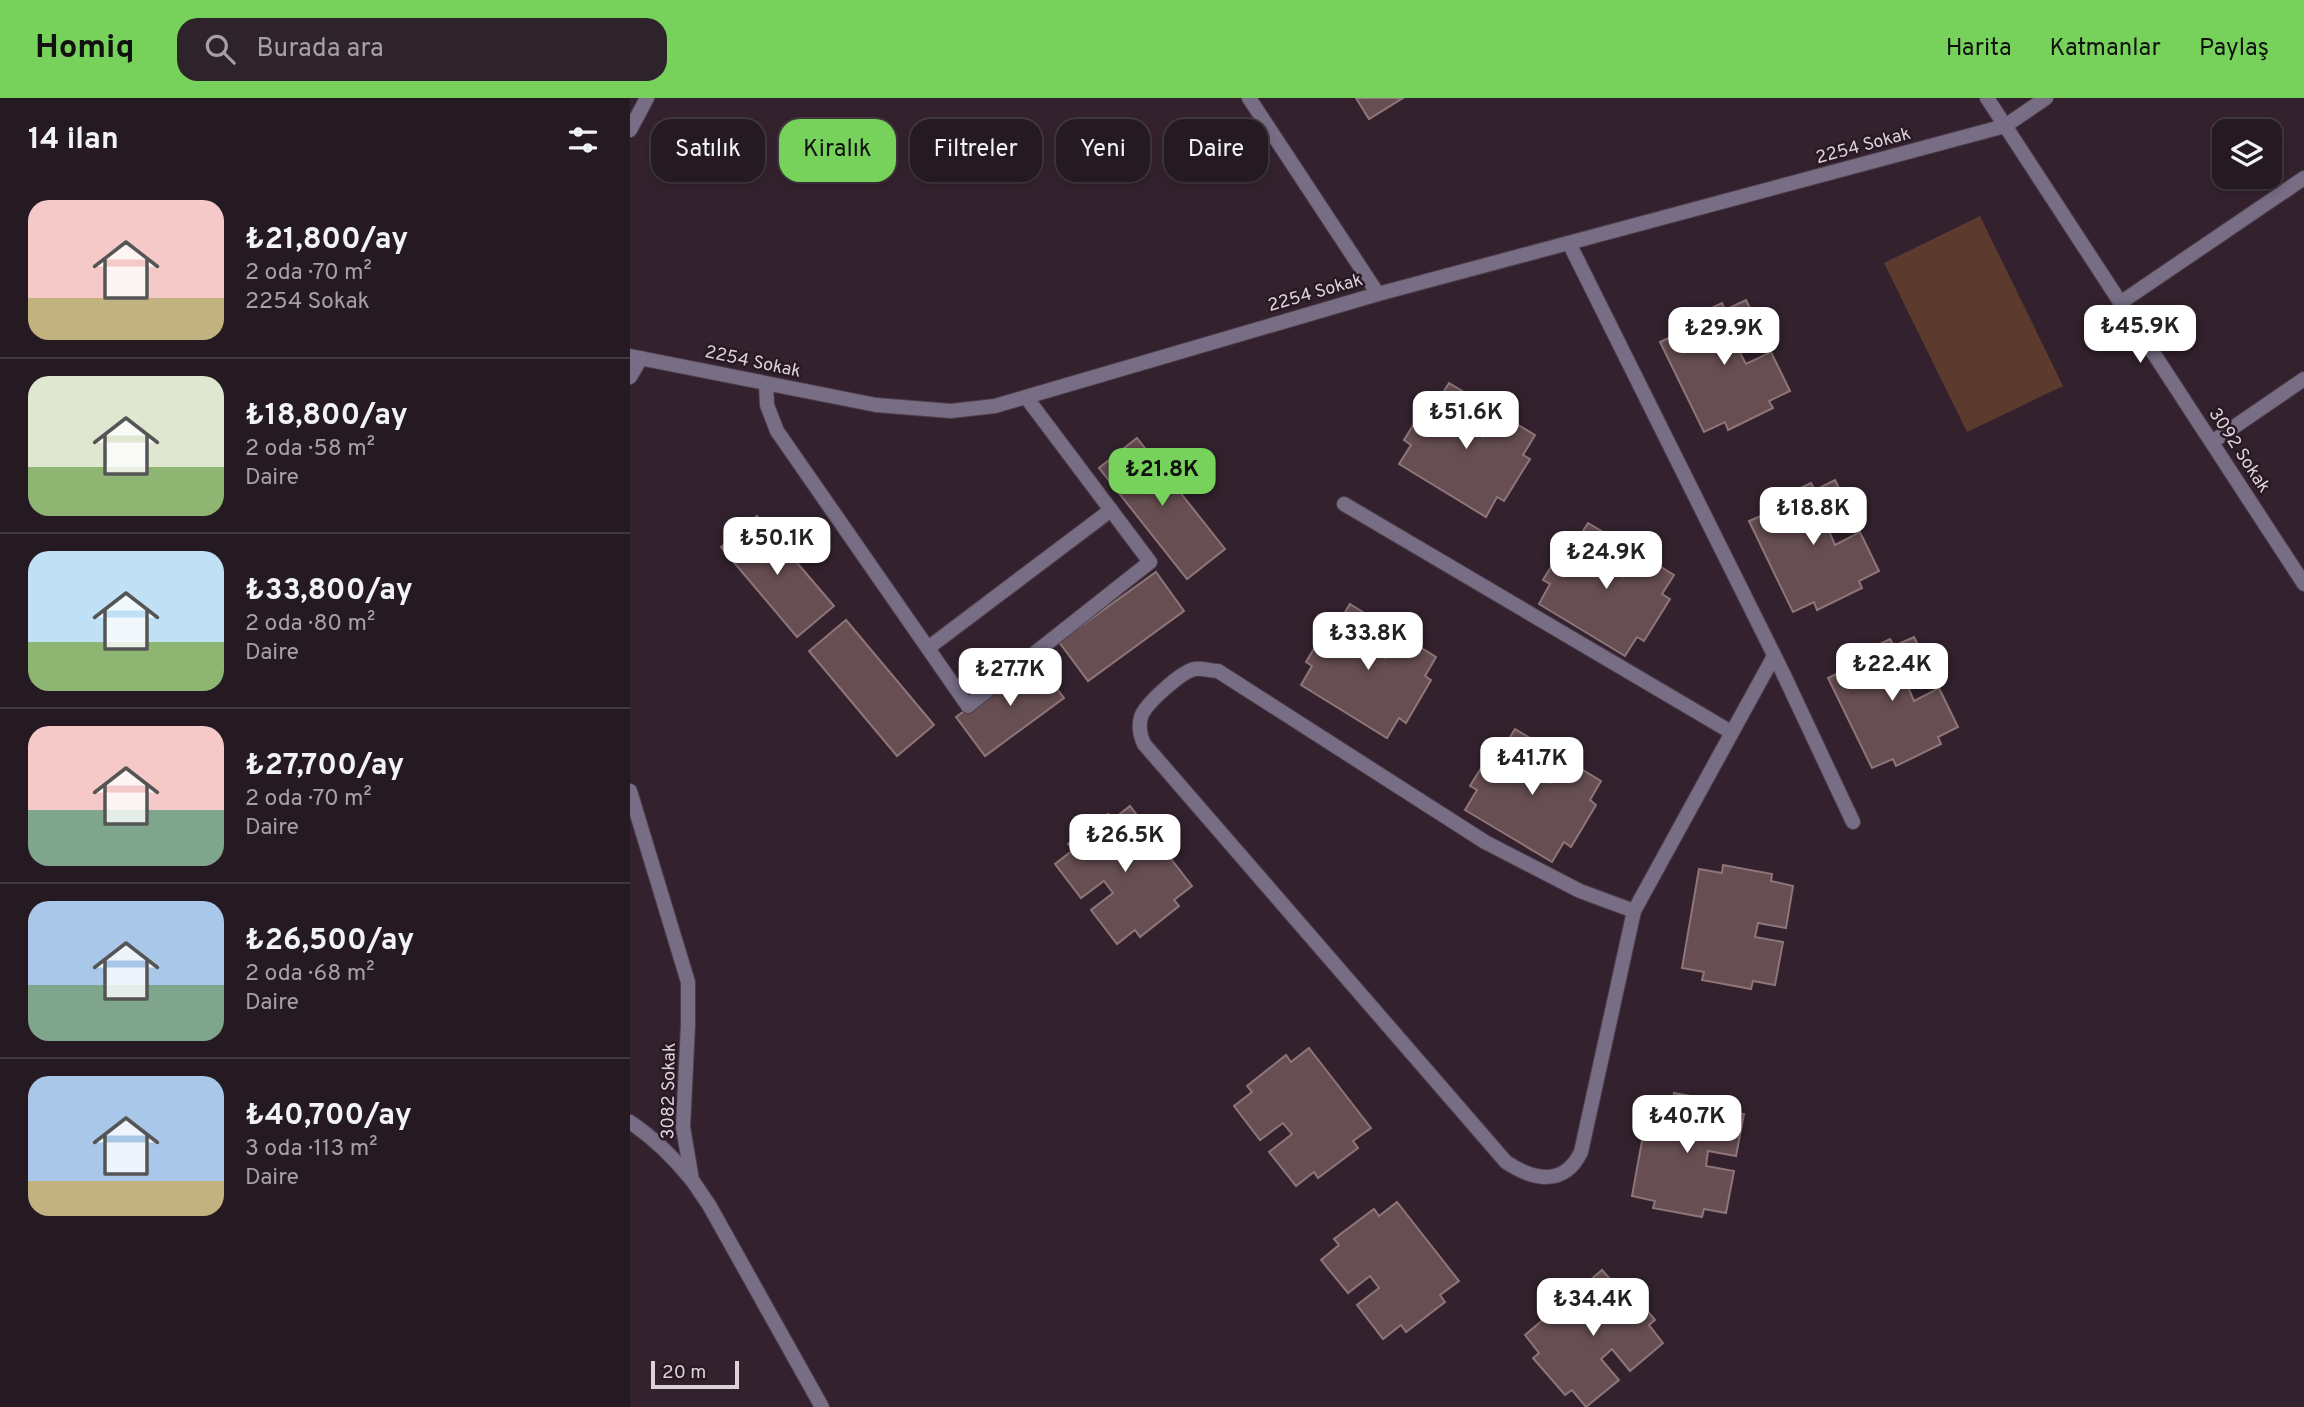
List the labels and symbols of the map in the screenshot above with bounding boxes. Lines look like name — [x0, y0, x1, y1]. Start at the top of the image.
street label: 2254 Sokak — [1813, 123, 1914, 170]
street label: 2254 Sokak — [1265, 269, 1366, 318]
pin: ₺45.9K — [2083, 306, 2197, 365]
pin: ₺29.9K — [1667, 308, 1781, 367]
street label: 2254 Sokak — [703, 341, 803, 384]
pin: ₺51.6K — [1409, 392, 1523, 451]
street label: 3092 Sokak — [2203, 404, 2275, 498]
pin: ₺21.8K — [1105, 448, 1219, 508]
pin: ₺18.8K — [1756, 488, 1870, 547]
pin: ₺50.1K — [720, 518, 834, 577]
pin: ₺24.9K — [1549, 532, 1663, 591]
pin: ₺33.8K — [1311, 612, 1425, 672]
pin: ₺22.4K — [1835, 644, 1949, 703]
pin: ₺27.7K — [953, 648, 1067, 708]
pin: ₺41.7K — [1475, 738, 1589, 797]
pin: ₺26.5K — [1068, 814, 1182, 874]
street label: 3082 Sokak — [657, 1042, 682, 1140]
pin: ₺40.7K — [1630, 1096, 1744, 1155]
pin: ₺34.4K — [1536, 1278, 1650, 1338]
scale bar — [651, 1358, 738, 1390]

